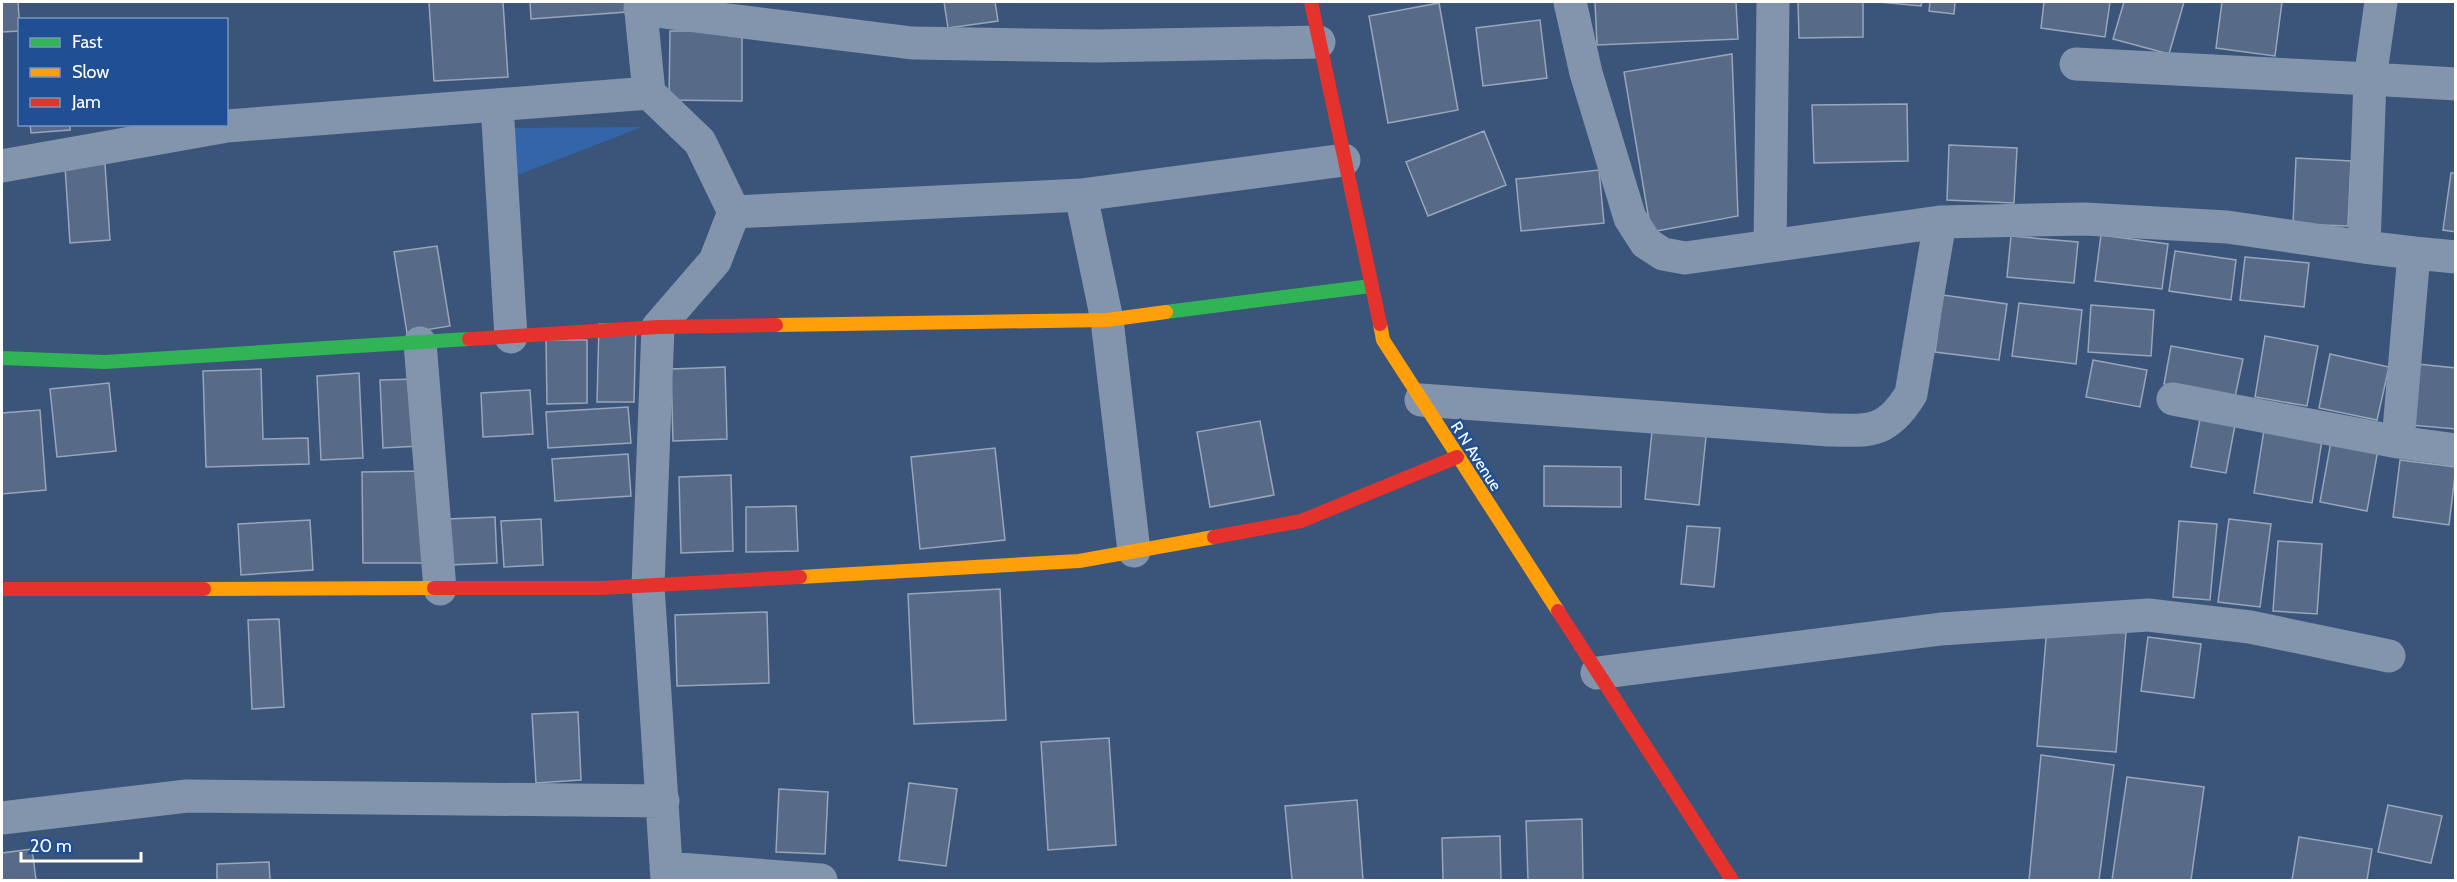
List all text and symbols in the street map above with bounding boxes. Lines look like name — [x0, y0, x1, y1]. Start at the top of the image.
legend — [18, 18, 228, 126]
text: Fast — [72, 31, 103, 53]
text: Slow — [72, 61, 109, 83]
text: Jam — [71, 91, 101, 113]
street label: R N Avenue — [1447, 418, 1505, 494]
scale bar — [21, 825, 141, 863]
text: 20 m — [30, 835, 72, 857]

